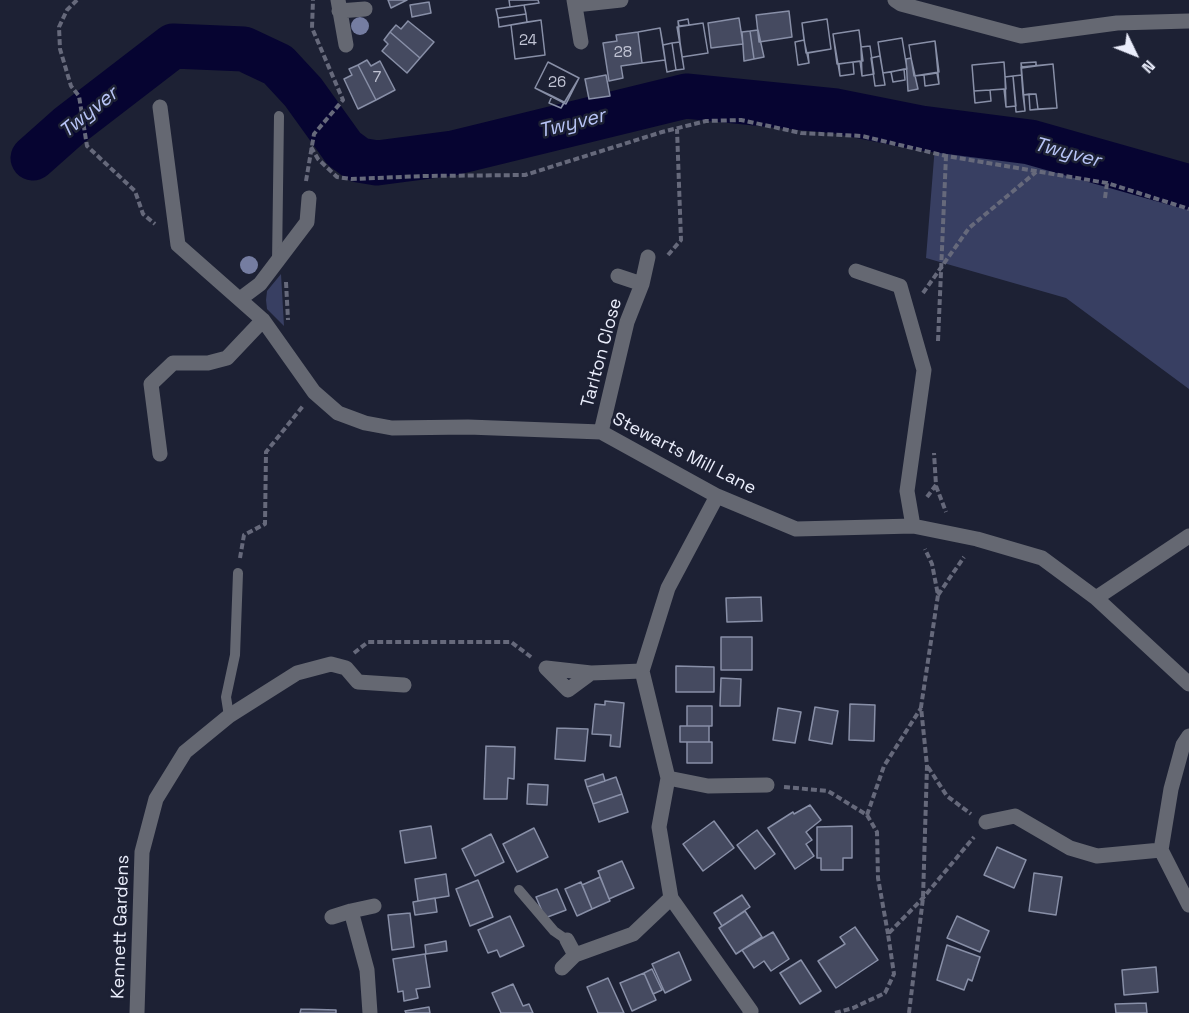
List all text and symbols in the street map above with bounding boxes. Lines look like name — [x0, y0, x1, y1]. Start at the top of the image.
north arrow — [1105, 24, 1165, 84]
house number: 24 — [519, 32, 537, 50]
house number: 28 — [614, 44, 632, 62]
text: N — [1137, 56, 1160, 78]
house number: 7 — [373, 69, 381, 87]
house number: 26 — [548, 74, 566, 92]
water label: Twyver — [55, 82, 123, 144]
water label: Twyver — [536, 104, 608, 144]
water label: Twyver — [1031, 133, 1103, 173]
street label: Tarlton Close — [577, 296, 627, 410]
street label: Stewarts Mill Lane — [608, 408, 760, 500]
street label: Kennett Gardens — [108, 855, 134, 999]

